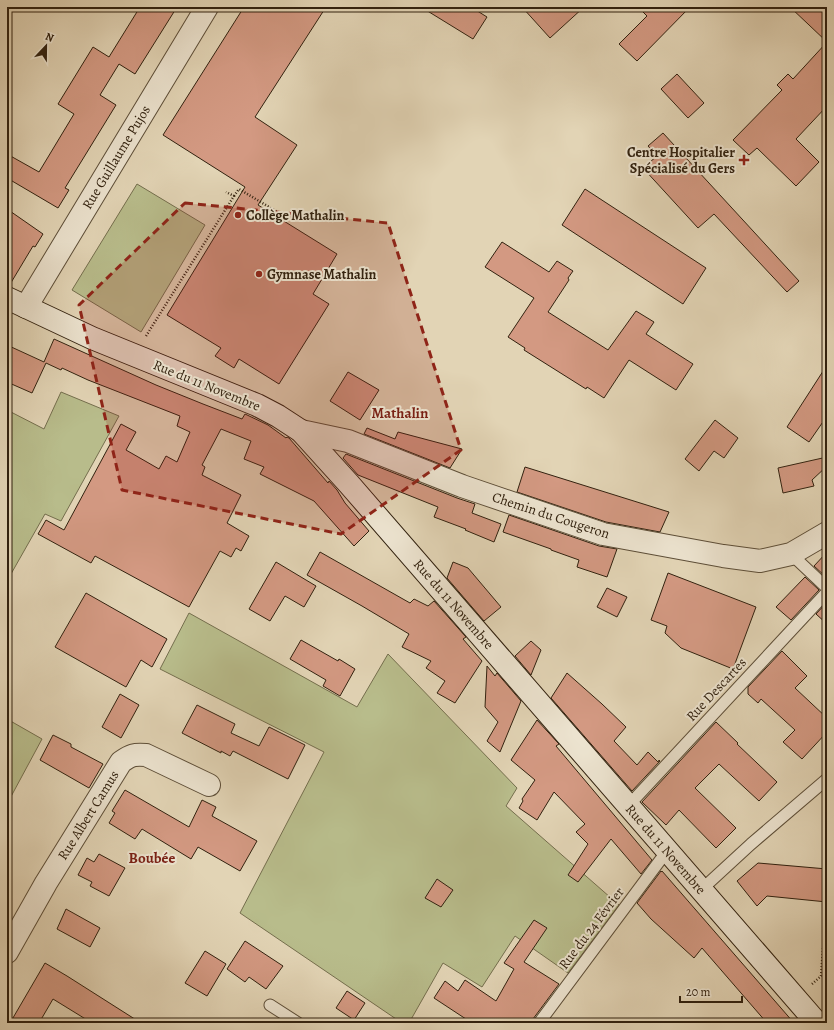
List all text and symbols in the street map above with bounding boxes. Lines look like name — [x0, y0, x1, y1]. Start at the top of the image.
north arrow — [26, 26, 66, 66]
text: N — [43, 29, 56, 46]
street label: Rue Guillaume Pujos — [78, 102, 155, 213]
place label: Centre Hospitalier Spécialisé du Gers — [627, 143, 735, 178]
marker: Centre Hospitalier Spécialisé du Gers — [738, 154, 750, 166]
place label: Collège Mathalin — [246, 206, 344, 225]
marker: Collège Mathalin — [233, 210, 243, 220]
place label: Gymnase Mathalin — [267, 265, 377, 284]
marker: Gymnase Mathalin — [254, 269, 264, 279]
street label: Rue du 11 Novembre — [150, 355, 263, 416]
district label: Mathalin — [372, 403, 429, 423]
street label: Chemin du Cougeron — [490, 487, 612, 544]
street label: Rue du 11 Novembre — [409, 555, 498, 654]
street label: Rue Descartes — [682, 653, 751, 725]
street label: Rue Albert Camus — [53, 767, 124, 864]
street label: Rue du 11 Novembre — [621, 800, 710, 899]
district label: Boubée — [129, 848, 175, 868]
street label: Rue du 24 Février — [554, 883, 629, 973]
scale bar — [680, 978, 742, 1004]
text: 20 m — [686, 984, 710, 1000]

